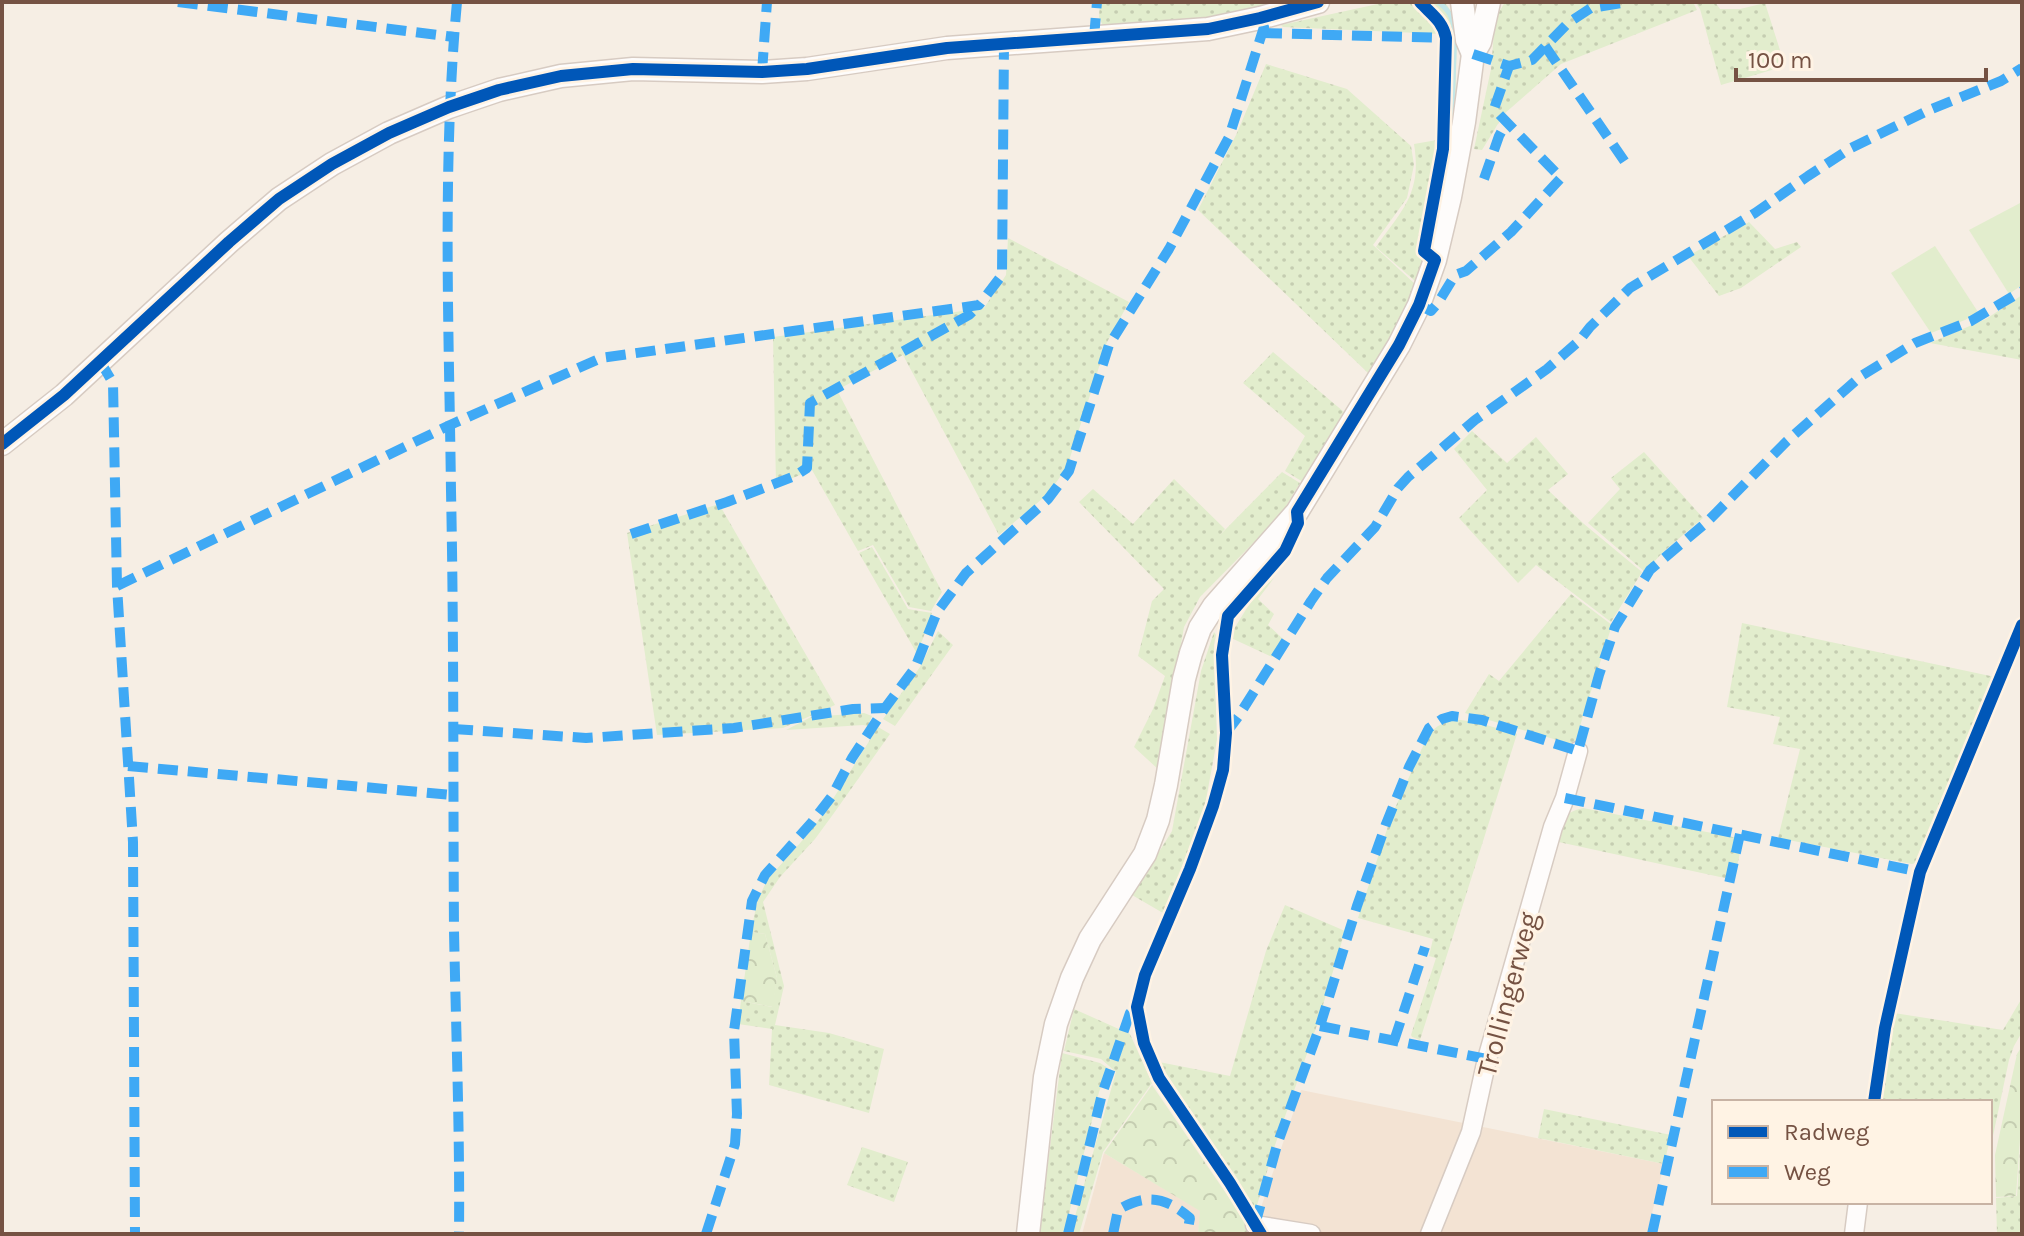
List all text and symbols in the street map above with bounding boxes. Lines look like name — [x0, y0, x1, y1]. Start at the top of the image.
scale bar — [1736, 32, 1986, 82]
text: 100 m — [1748, 46, 1813, 74]
street label: Trollingerweg — [1470, 908, 1545, 1080]
legend — [1712, 1100, 1992, 1204]
text: Radweg — [1784, 1118, 1870, 1146]
text: Weg — [1784, 1158, 1831, 1186]

